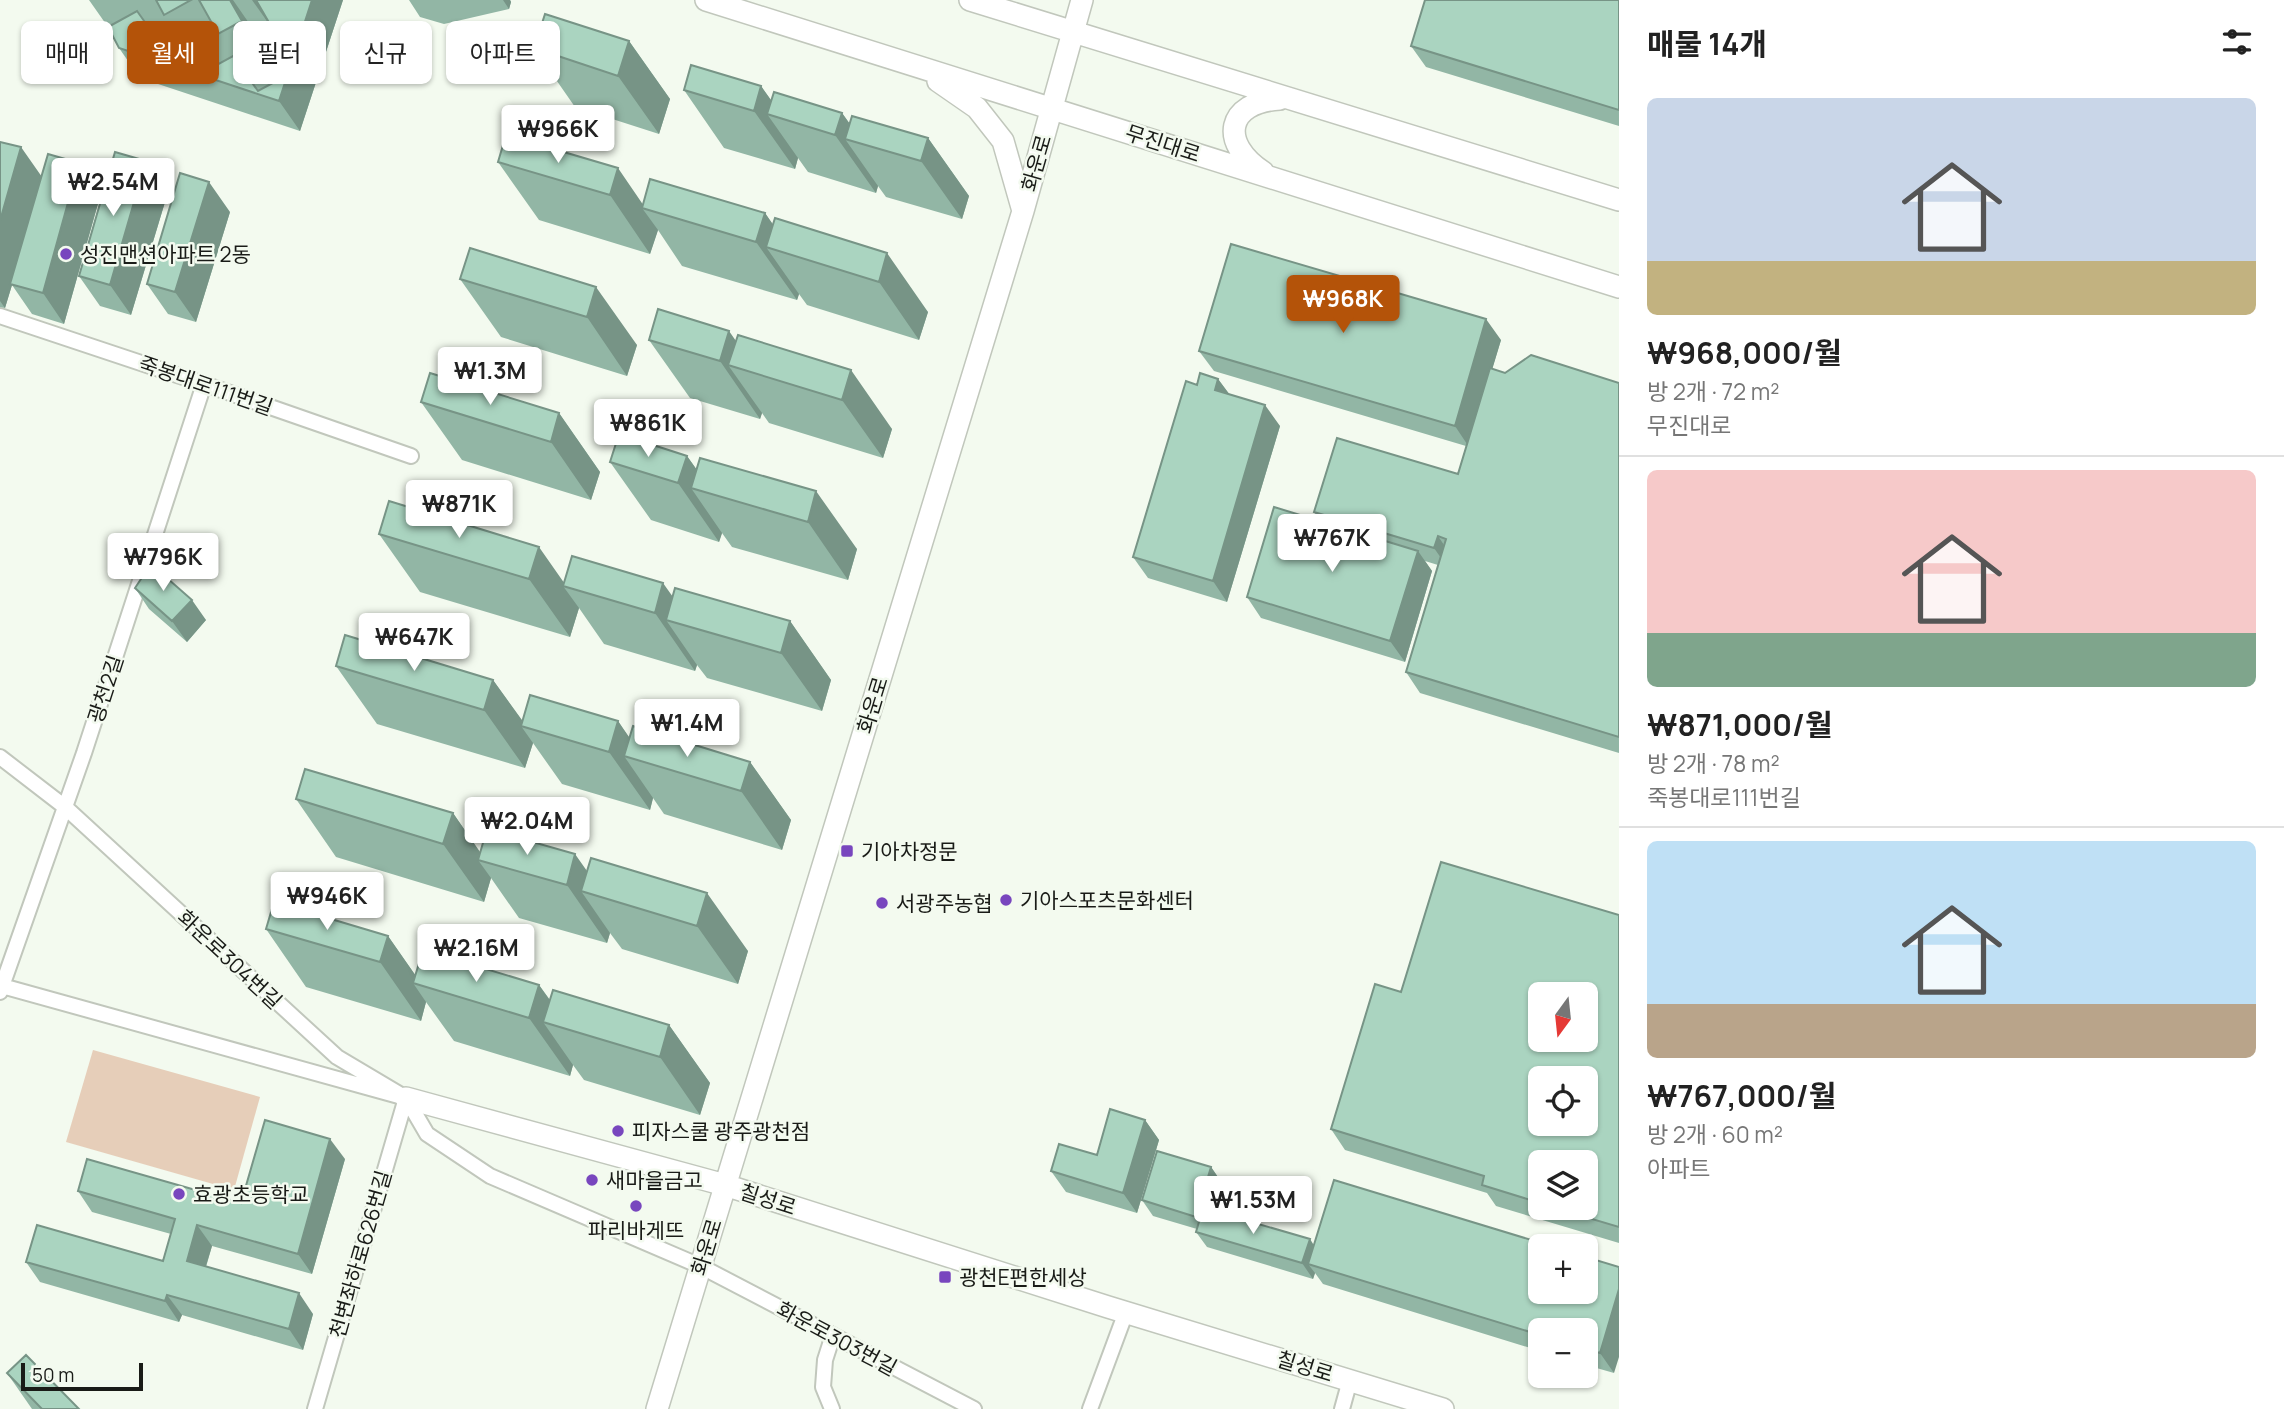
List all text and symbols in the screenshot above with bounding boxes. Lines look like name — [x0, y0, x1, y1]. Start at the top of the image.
chip: 매매 — [21, 21, 113, 84]
chip: 월세 — [127, 21, 219, 84]
chip: 필터 — [233, 21, 326, 84]
chip: 신규 — [340, 21, 432, 84]
chip: 아파트 — [446, 21, 560, 84]
text: 매물 14개 — [1647, 23, 1767, 64]
icon: filters — [2218, 23, 2256, 61]
pin: ₩966K — [509, 106, 607, 165]
text: ₩966K — [517, 112, 599, 144]
street label: 무진대로 — [1122, 118, 1204, 168]
street label: 화운로 — [1015, 131, 1057, 195]
icon: home — [1889, 144, 2015, 270]
pin: ₩2.54M — [56, 158, 170, 218]
text: ₩2.54M — [67, 165, 159, 197]
place label: 성진맨션아파트 2동 — [80, 240, 251, 268]
marker: 성진맨션아파트 2동 — [58, 246, 74, 262]
pin: ₩968K — [1294, 276, 1392, 335]
text: ₩968K — [1303, 282, 1383, 314]
text: ₩968,000/월 — [1647, 332, 1842, 373]
pin: ₩1.3M — [441, 348, 539, 407]
street label: 죽봉대로111번길 — [135, 349, 277, 421]
text: ₩1.3M — [454, 354, 526, 386]
text: 방 2개 · 72 m² — [1647, 375, 1779, 407]
pin: ₩861K — [599, 400, 697, 459]
text: ₩861K — [610, 406, 686, 438]
text: 무진대로 — [1647, 409, 1732, 441]
pin: ₩871K — [410, 480, 508, 540]
text: ₩871K — [422, 487, 496, 519]
pin: ₩767K — [1283, 514, 1381, 574]
icon: home — [1889, 516, 2015, 642]
text: ₩767K — [1293, 521, 1371, 553]
pin: ₩796K — [114, 534, 212, 593]
text: ₩796K — [123, 540, 203, 572]
pin: ₩647K — [365, 614, 463, 673]
text: ₩647K — [375, 620, 453, 652]
street label: 광천2길 — [81, 651, 129, 727]
street label: 화운로 — [850, 673, 894, 737]
pin: ₩1.4M — [638, 700, 736, 759]
text: ₩871,000/월 — [1647, 704, 1833, 745]
text: ₩1.4M — [650, 706, 724, 738]
text: 방 2개 · 78 m² — [1647, 747, 1780, 779]
text: 죽봉대로111번길 — [1647, 781, 1801, 813]
pin: ₩2.04M — [470, 798, 584, 857]
text: ₩2.04M — [481, 804, 573, 836]
place label: 기아차정문 — [861, 837, 958, 865]
marker: 기아차정문 — [839, 843, 855, 859]
pin: ₩946K — [278, 872, 376, 932]
text: ₩946K — [287, 879, 367, 911]
place label: 기아스포츠문화센터 — [1020, 886, 1194, 914]
icon: home — [1889, 887, 2015, 1013]
place label: 서광주농협 — [896, 889, 993, 917]
marker: 기아스포츠문화센터 — [998, 892, 1014, 908]
marker: 서광주농협 — [874, 895, 890, 911]
street label: 화운로304번길 — [172, 903, 288, 1015]
pin: ₩2.16M — [419, 925, 533, 984]
text: ₩2.16M — [433, 931, 519, 963]
north arrow — [1528, 982, 1598, 1052]
map controls — [1528, 982, 1598, 1388]
button: locate — [1528, 1066, 1598, 1136]
text: ₩767,000/월 — [1647, 1075, 1836, 1116]
place label: 피자스쿨 광주광천점 — [632, 1117, 810, 1145]
text: 방 2개 · 60 m² — [1647, 1118, 1783, 1150]
marker: 피자스쿨 광주광천점 — [610, 1123, 626, 1139]
button: layers — [1528, 1150, 1598, 1220]
text: 아파트 — [1647, 1152, 1710, 1184]
place label: 새마을금고 — [606, 1166, 703, 1194]
street label: 천변좌하로626번길 — [323, 1167, 397, 1341]
marker: 새마을금고 — [584, 1172, 600, 1188]
pin: ₩1.53M — [1196, 1176, 1310, 1236]
street label: 칠성로 — [736, 1177, 800, 1221]
place label: 효광초등학교 — [193, 1180, 309, 1208]
text: ₩1.53M — [1210, 1183, 1296, 1215]
marker: 효광초등학교 — [171, 1186, 187, 1202]
marker: 파리바게뜨 — [628, 1198, 644, 1214]
street label: 화운로 — [684, 1215, 728, 1279]
place label: 파리바게뜨 — [588, 1216, 684, 1244]
button: + — [1528, 1234, 1598, 1304]
place label: 광천E편한세상 — [959, 1263, 1087, 1291]
marker: 광천E편한세상 — [937, 1269, 953, 1285]
street label: 화운로303번길 — [772, 1295, 902, 1381]
button: − — [1528, 1318, 1598, 1388]
street label: 칠성로 — [1273, 1344, 1337, 1388]
scale bar — [21, 1360, 144, 1392]
text: 50 m — [32, 1362, 74, 1388]

